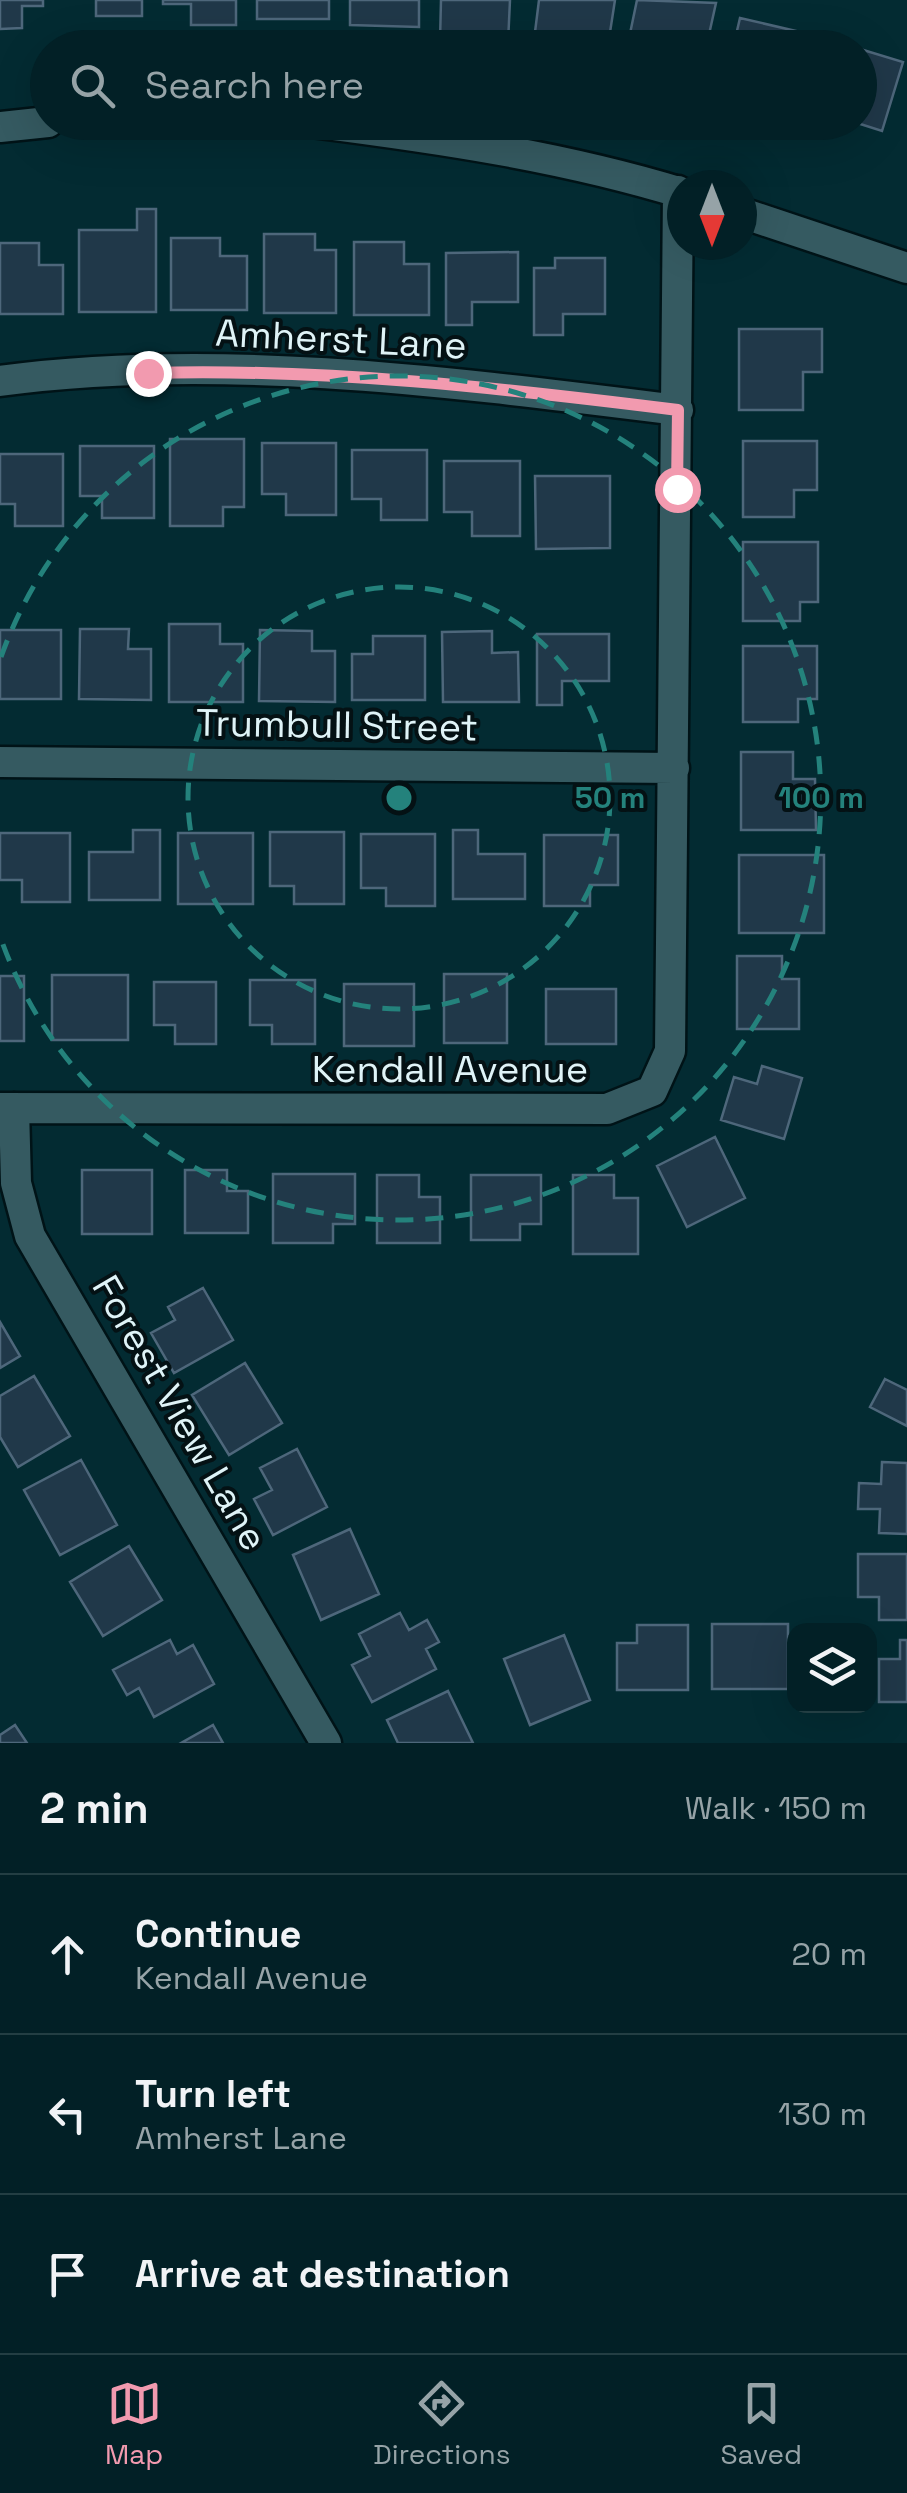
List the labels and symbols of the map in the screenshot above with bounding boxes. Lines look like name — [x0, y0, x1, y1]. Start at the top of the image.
north arrow — [667, 170, 757, 260]
street label: Amherst Lane — [214, 308, 468, 370]
route end — [126, 351, 172, 397]
route start — [655, 467, 701, 513]
street label: Trumbull Street — [196, 699, 478, 751]
text: 50 m — [575, 778, 645, 817]
text: 100 m — [778, 778, 864, 817]
centre of rings — [381, 780, 417, 816]
street label: Kendall Avenue — [312, 1045, 588, 1093]
street label: Forest View Lane — [82, 1267, 278, 1559]

